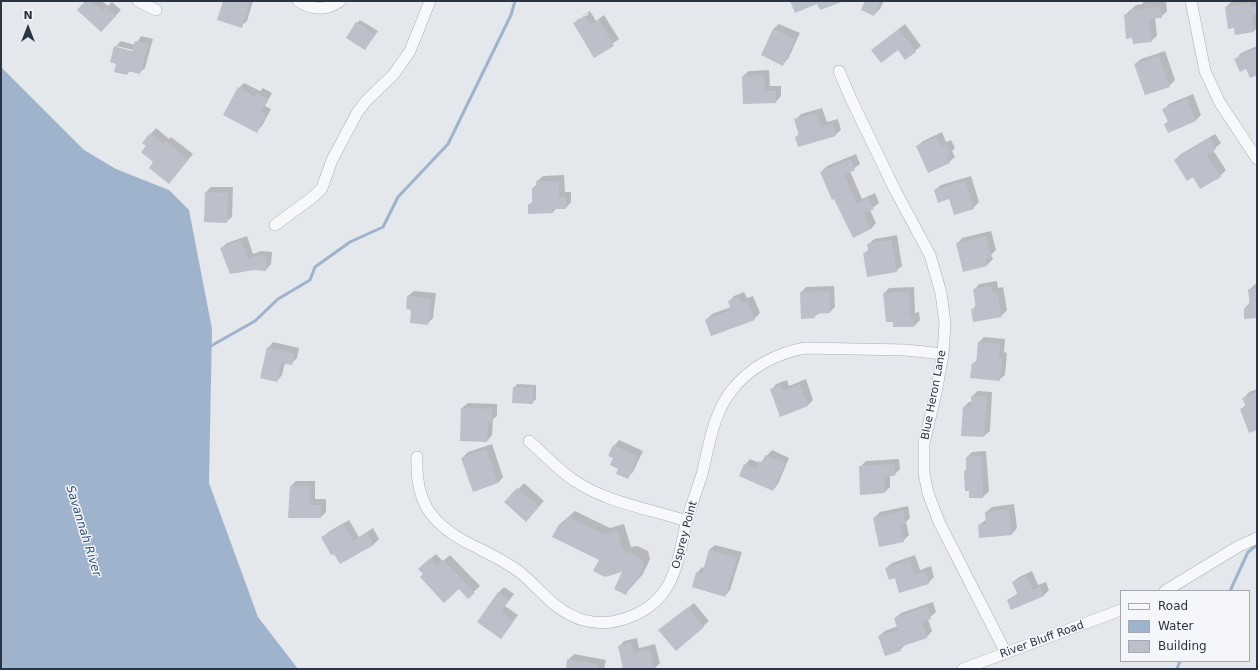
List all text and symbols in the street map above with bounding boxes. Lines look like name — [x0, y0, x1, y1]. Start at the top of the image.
north arrow — [8, 8, 48, 48]
text: N — [23, 9, 33, 22]
street label: Blue Heron Lane — [919, 349, 949, 441]
water label: Savannah River — [62, 484, 104, 578]
street label: Osprey Point — [670, 500, 700, 570]
legend — [1120, 590, 1250, 662]
text: Road — [1158, 599, 1188, 613]
street label: River Bluff Road — [998, 619, 1086, 661]
text: Water — [1158, 619, 1193, 633]
text: Building — [1158, 639, 1207, 653]

